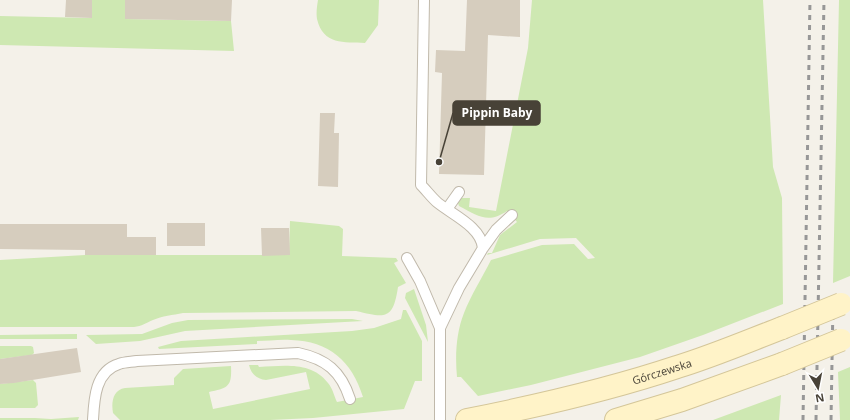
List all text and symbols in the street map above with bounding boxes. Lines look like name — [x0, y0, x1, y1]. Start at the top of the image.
callout: Pippin Baby — [453, 101, 540, 125]
text: Pippin Baby — [462, 104, 533, 121]
street label: Górczewska — [630, 355, 693, 388]
north arrow — [798, 368, 838, 408]
text: N — [814, 390, 826, 407]

